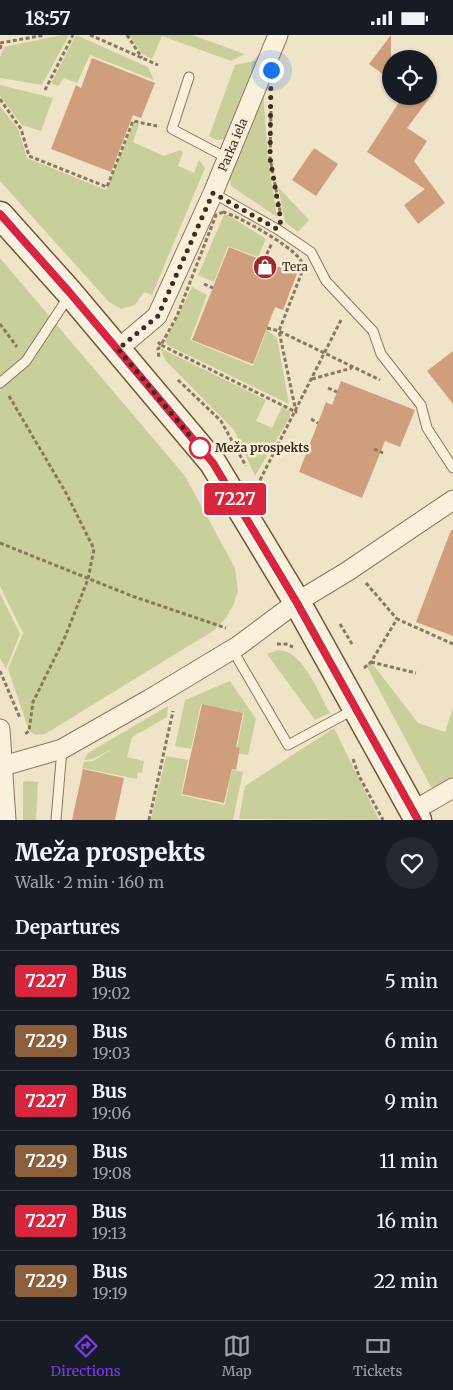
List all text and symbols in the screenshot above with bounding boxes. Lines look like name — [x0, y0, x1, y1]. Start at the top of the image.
text: 18:57 — [25, 6, 71, 30]
map controls — [382, 50, 437, 105]
button: locate — [382, 50, 437, 105]
your location — [259, 58, 284, 83]
street label: Parka iela — [215, 115, 251, 174]
shop icon: Tera — [252, 254, 278, 280]
place label: Tera — [282, 259, 308, 274]
marker: Meža prospekts — [189, 437, 211, 459]
place label: Meža prospekts — [215, 440, 309, 455]
line badge: 7227 — [200, 483, 270, 515]
text: 7227 — [214, 487, 256, 510]
text: Meža prospekts — [15, 837, 205, 868]
button: heart — [386, 837, 438, 889]
text: Walk · 2 min · 160 m — [15, 872, 164, 892]
text: Departures — [15, 915, 120, 939]
text: Bus — [92, 959, 127, 983]
text: 7227 — [25, 969, 67, 992]
text: 5 min — [385, 969, 438, 993]
text: 19:02 — [92, 983, 131, 1003]
text: Bus — [92, 1019, 128, 1043]
text: 7229 — [25, 1029, 67, 1052]
text: 6 min — [384, 1029, 438, 1053]
text: 19:03 — [92, 1043, 131, 1063]
text: Bus — [92, 1079, 127, 1103]
text: 7227 — [25, 1089, 67, 1112]
text: 9 min — [384, 1089, 438, 1113]
text: 19:06 — [92, 1103, 131, 1123]
text: Bus — [92, 1139, 128, 1163]
text: 7229 — [25, 1149, 67, 1172]
text: 11 min — [379, 1149, 438, 1173]
text: 19:08 — [92, 1163, 132, 1183]
text: Bus — [92, 1199, 127, 1223]
text: 7227 — [25, 1209, 67, 1232]
text: 16 min — [377, 1209, 438, 1233]
text: 19:13 — [92, 1223, 127, 1243]
text: Bus — [92, 1259, 128, 1283]
text: 7229 — [25, 1269, 67, 1292]
text: 22 min — [374, 1269, 438, 1293]
text: 19:19 — [92, 1283, 128, 1303]
tab: Directions — [51, 1332, 121, 1380]
tab: Map — [222, 1332, 252, 1380]
tab: Tickets — [353, 1332, 402, 1380]

